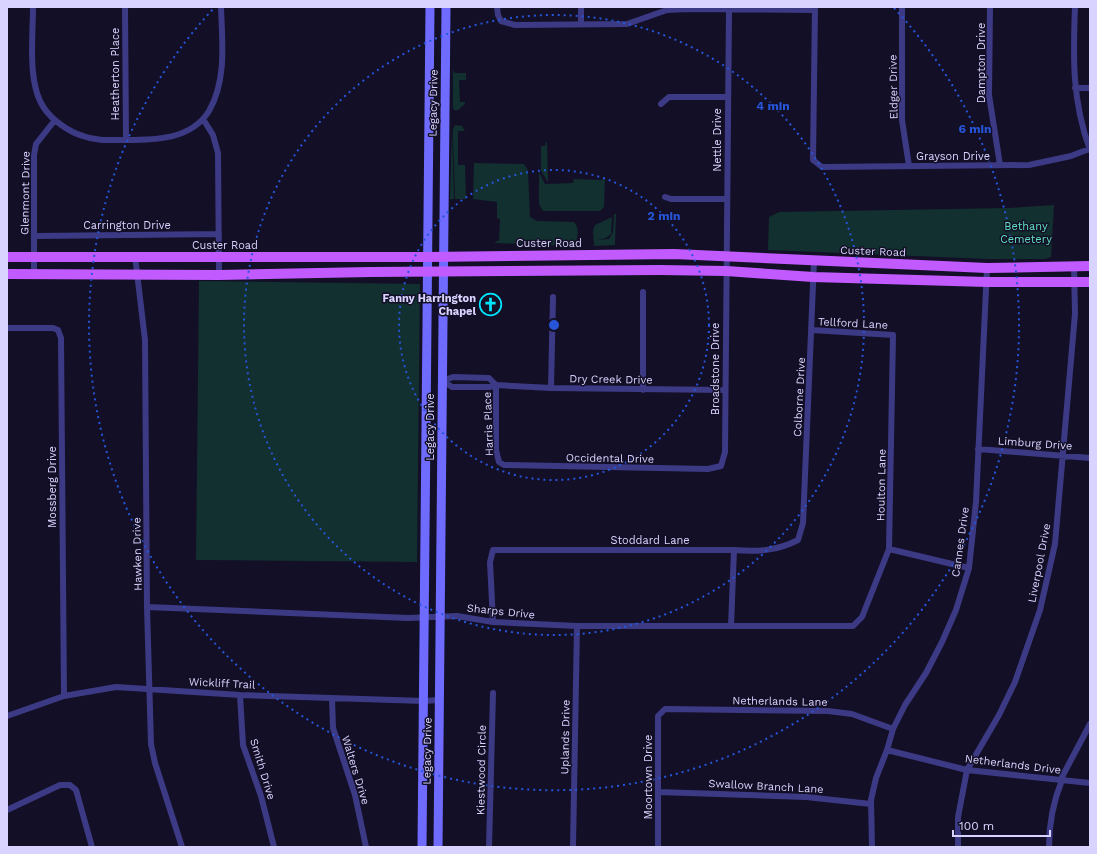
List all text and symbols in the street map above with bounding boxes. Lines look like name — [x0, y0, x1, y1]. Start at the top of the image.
street label: Dampton Drive — [975, 23, 988, 103]
street label: Heatherton Place — [109, 28, 122, 120]
street label: Eldger Drive — [886, 54, 901, 120]
street label: Legacy Drive — [426, 69, 441, 137]
text: 4 min — [756, 99, 790, 113]
street label: Nettle Drive — [711, 108, 724, 172]
text: 6 min — [958, 122, 992, 136]
street label: Grayson Drive — [916, 150, 990, 163]
street label: Glenmont Drive — [18, 151, 33, 235]
text: 2 min — [648, 209, 680, 223]
street label: Carrington Drive — [83, 219, 171, 232]
park label: Bethany Cemetery — [1000, 220, 1052, 246]
street label: Custer Road — [516, 237, 582, 250]
street label: Custer Road — [192, 239, 258, 252]
street label: Custer Road — [840, 244, 906, 259]
church icon: Fanny Harrington Chapel — [478, 291, 504, 317]
place label: Fanny Harrington Chapel — [383, 292, 476, 318]
street label: Tellford Lane — [818, 315, 888, 332]
centre of rings — [547, 318, 561, 332]
street label: Broadstone Drive — [709, 323, 722, 415]
street label: Colborne Drive — [791, 357, 808, 437]
street label: Dry Creek Drive — [569, 372, 653, 387]
street label: Harris Place — [481, 392, 496, 456]
street label: Legacy Drive — [424, 393, 437, 461]
street label: Limburg Drive — [997, 434, 1073, 453]
street label: Mossberg Drive — [46, 446, 59, 528]
street label: Houlton Lane — [874, 449, 889, 521]
street label: Occidental Drive — [566, 451, 654, 466]
street label: Cannes Drive — [949, 506, 972, 578]
street label: Hawken Drive — [130, 517, 145, 591]
street label: Liverpool Drive — [1025, 522, 1054, 604]
street label: Stoddard Lane — [610, 534, 690, 547]
street label: Sharps Drive — [466, 601, 536, 622]
street label: Wickliff Trail — [188, 675, 256, 692]
street label: Netherlands Lane — [732, 694, 828, 709]
street label: Uplands Drive — [558, 699, 573, 775]
street label: Legacy Drive — [420, 717, 435, 785]
street label: Kiestwood Circle — [474, 725, 489, 815]
street label: Walters Drive — [339, 734, 372, 806]
street label: Moortown Drive — [642, 735, 655, 819]
street label: Smith Drive — [247, 737, 278, 801]
street label: Netherlands Drive — [964, 752, 1062, 777]
street label: Swallow Branch Lane — [708, 777, 824, 796]
scale bar — [953, 812, 1050, 838]
text: 100 m — [959, 819, 994, 833]

